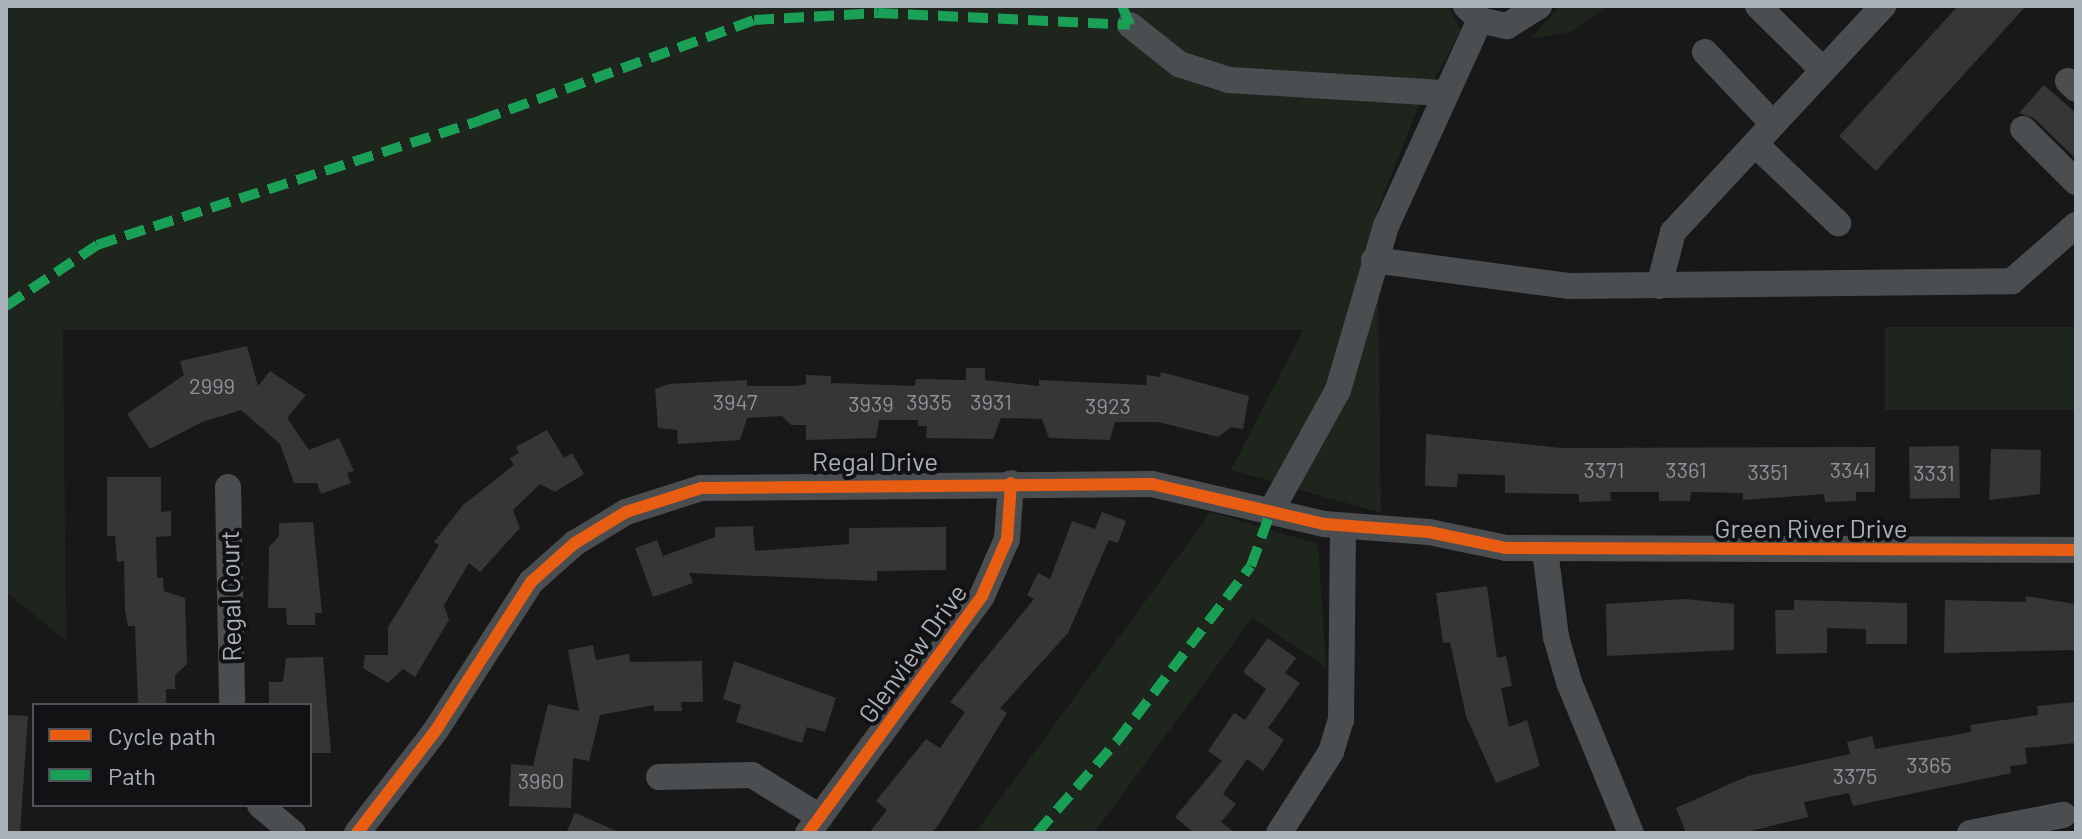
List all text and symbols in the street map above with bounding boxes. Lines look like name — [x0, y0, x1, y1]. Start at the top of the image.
house number: 2999 — [189, 373, 235, 399]
house number: 3947 — [713, 389, 757, 415]
house number: 3935 — [906, 389, 952, 415]
house number: 3931 — [970, 389, 1012, 415]
house number: 3939 — [848, 391, 894, 417]
house number: 3923 — [1085, 393, 1131, 419]
street label: Regal Drive — [812, 445, 938, 477]
house number: 3371 — [1584, 457, 1624, 483]
house number: 3361 — [1665, 457, 1707, 483]
house number: 3341 — [1830, 457, 1870, 483]
house number: 3351 — [1747, 459, 1789, 485]
house number: 3331 — [1913, 460, 1955, 486]
street label: Green River Drive — [1714, 512, 1908, 544]
street label: Regal Court — [213, 530, 247, 662]
street label: Glenview Drive — [851, 578, 973, 728]
legend — [32, 703, 312, 807]
text: Cycle path — [108, 721, 216, 750]
house number: 3365 — [1906, 752, 1952, 778]
text: Path — [108, 761, 156, 790]
house number: 3375 — [1833, 763, 1877, 789]
house number: 3960 — [518, 768, 564, 794]

